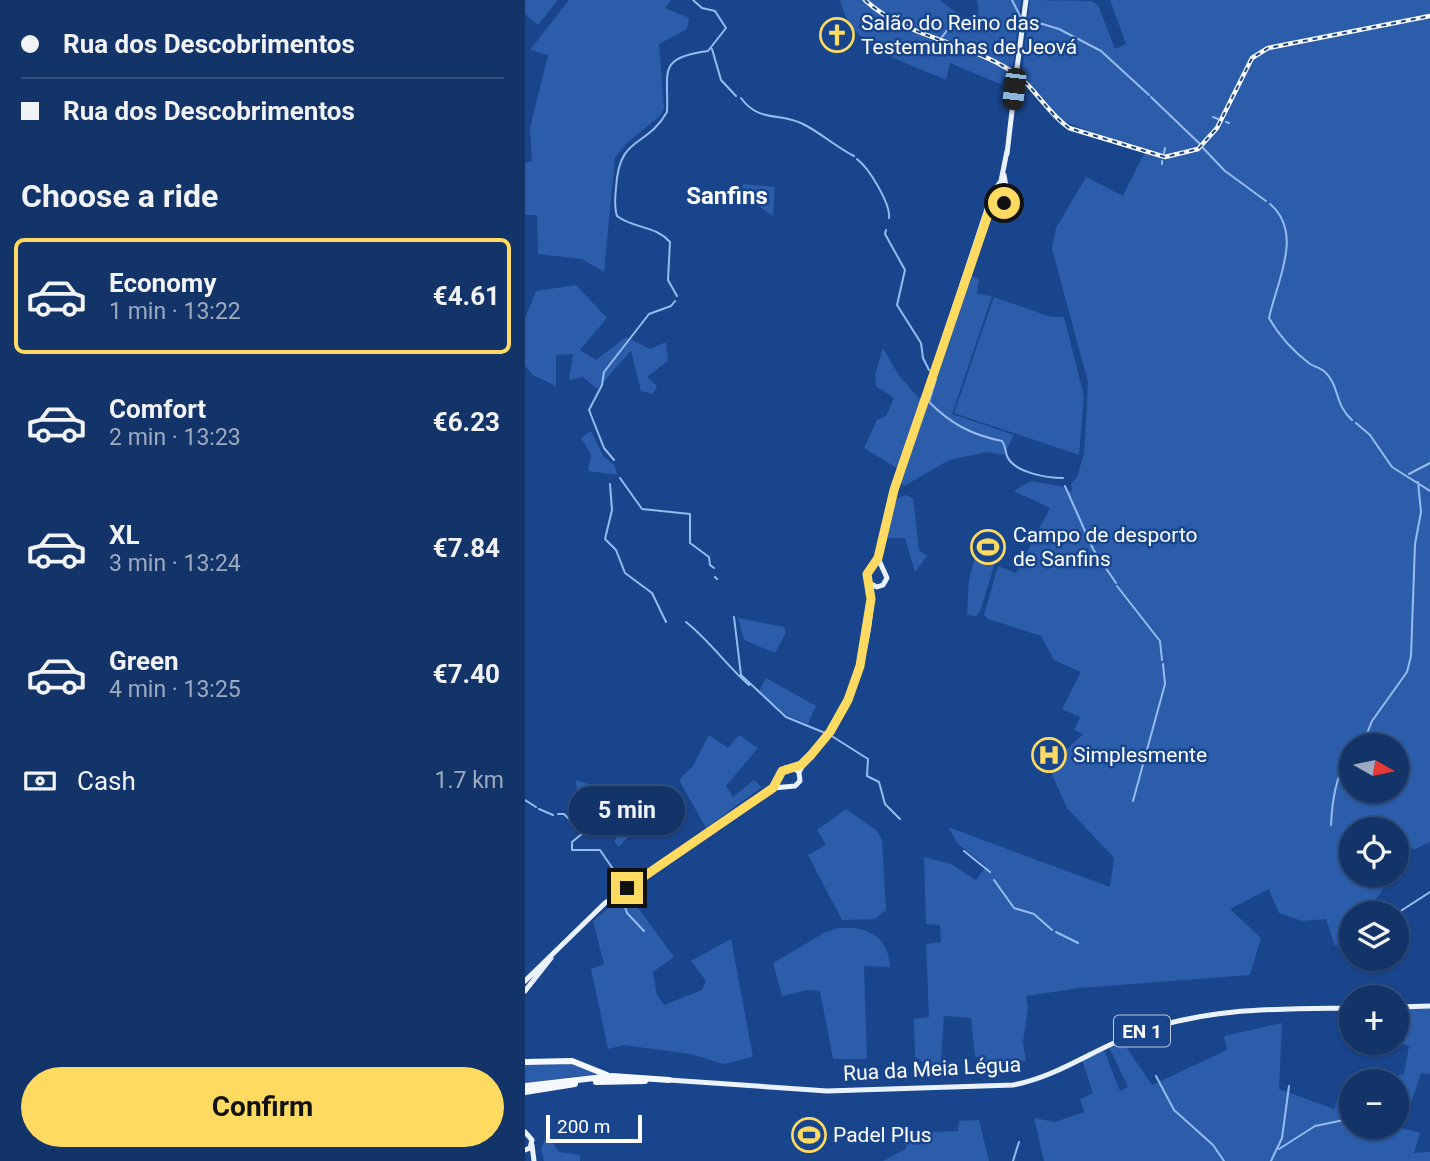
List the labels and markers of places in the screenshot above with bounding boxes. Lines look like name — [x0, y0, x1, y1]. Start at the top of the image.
place label: Salão do Reino das Testemunhas de Jeová — [861, 11, 1077, 59]
church icon: Salão do Reino das Testemunhas de Jeová — [818, 16, 856, 54]
place label: Campo de desporto de Sanfins — [1013, 523, 1198, 571]
sports icon: Campo de desporto de Sanfins — [969, 528, 1007, 566]
hospital icon: Simplesmente — [1030, 736, 1068, 774]
place label: Simplesmente — [1073, 743, 1207, 767]
sports icon: Padel Plus — [790, 1116, 828, 1154]
place label: Padel Plus — [833, 1123, 932, 1147]

